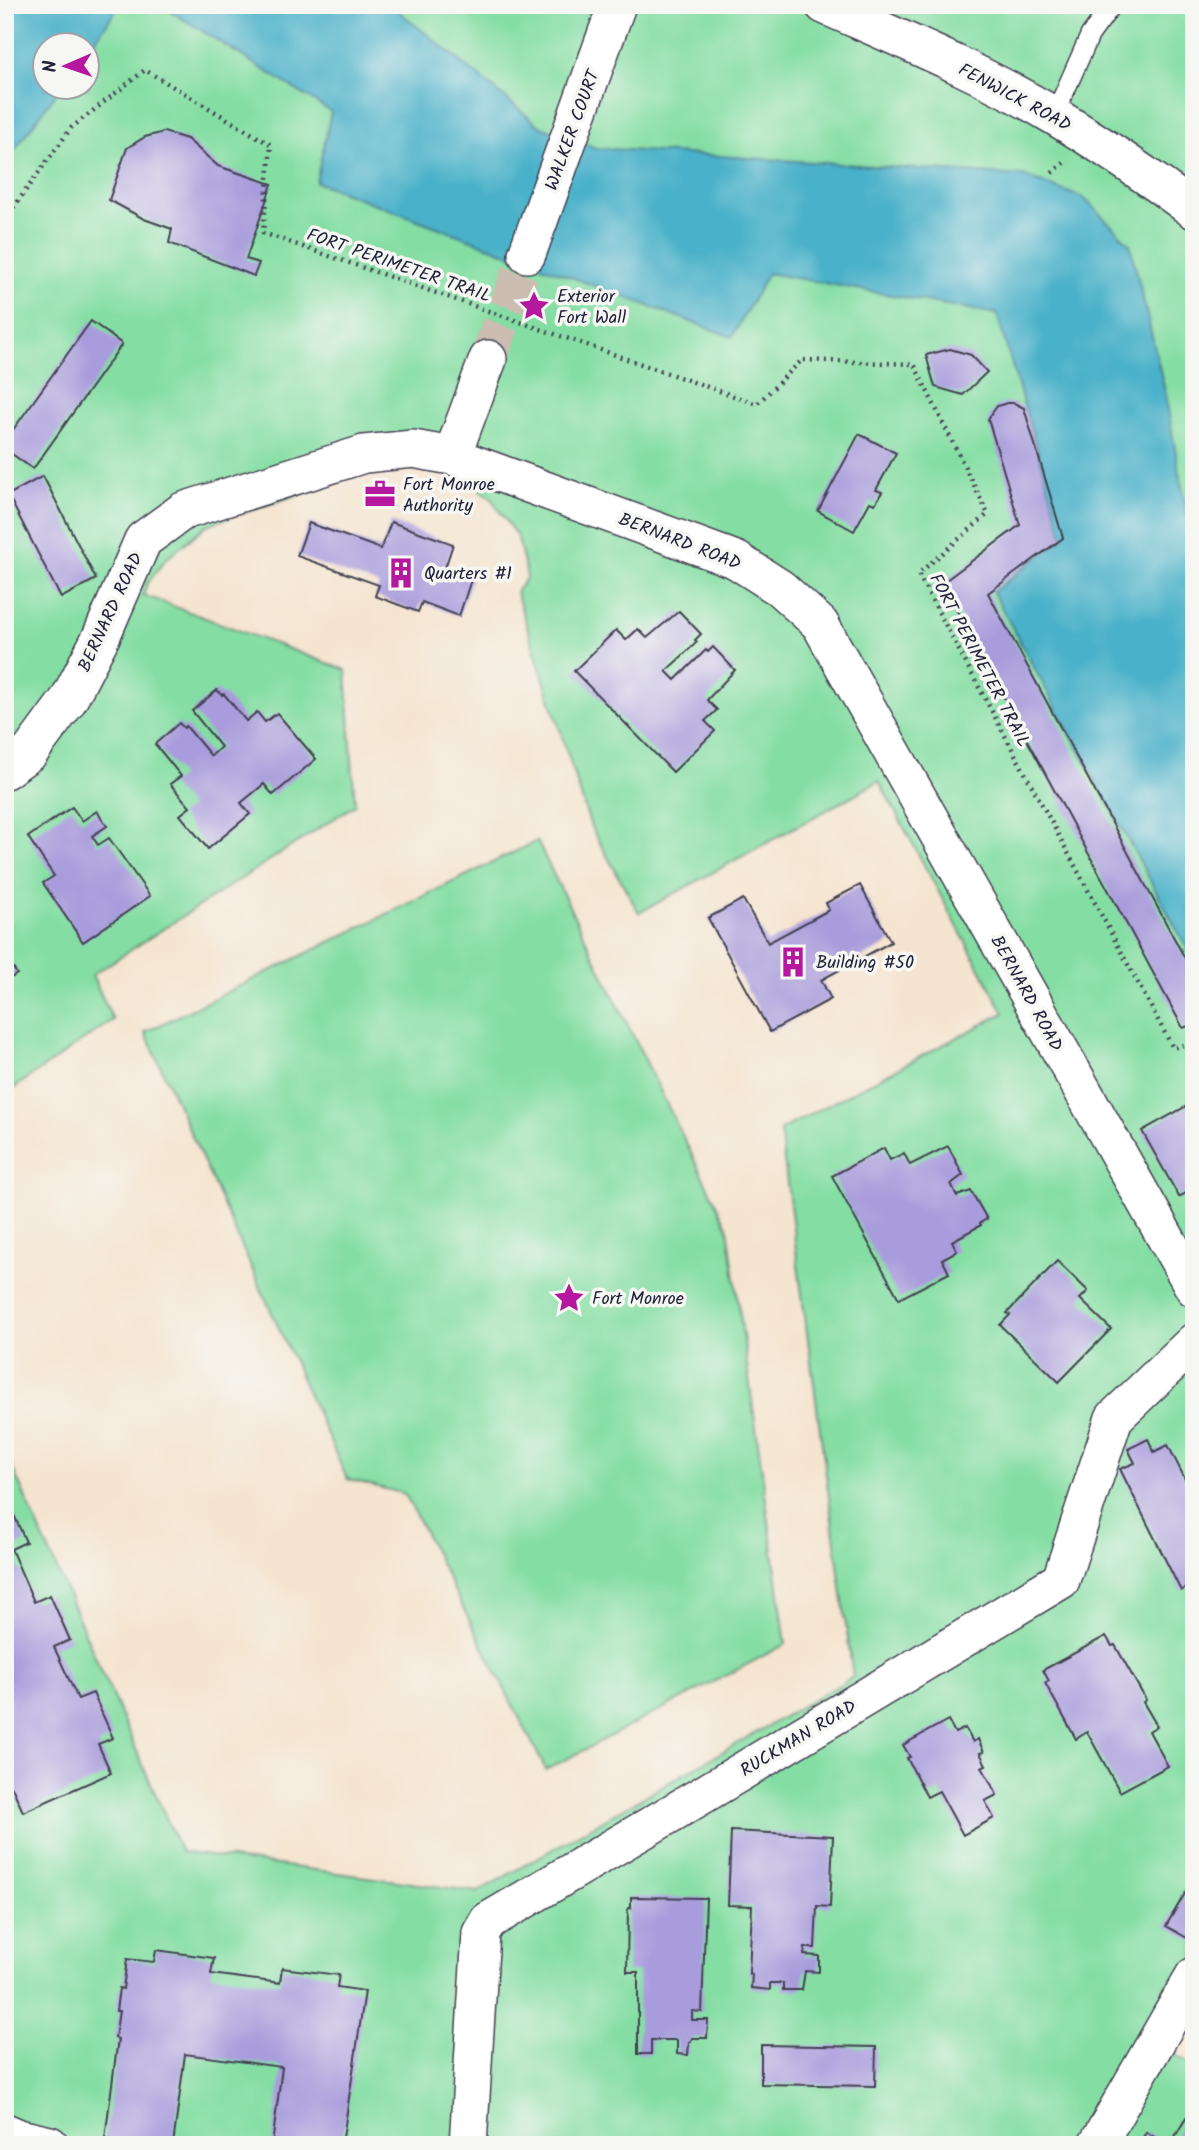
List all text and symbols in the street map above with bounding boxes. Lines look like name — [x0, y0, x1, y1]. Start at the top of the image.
north arrow — [32, 32, 102, 102]
street label: FENWICK ROAD — [953, 56, 1076, 141]
text: N — [36, 60, 66, 73]
street label: WALKER COURT — [538, 65, 609, 195]
street label: FORT PERIMETER TRAIL — [302, 221, 495, 312]
place label: Exterior Fort Wall — [557, 283, 627, 333]
place icon: Exterior Fort Wall — [517, 289, 551, 323]
place label: Fort Monroe Authority — [403, 471, 495, 521]
office icon: Fort Monroe Authority — [363, 477, 397, 511]
street label: BERNARD ROAD — [614, 506, 745, 579]
street label: BERNARD ROAD — [71, 548, 152, 677]
building icon: Quarters #1 — [384, 556, 418, 590]
place label: Quarters #1 — [424, 560, 512, 589]
street label: FORT PERIMETER TRAIL — [920, 569, 1037, 753]
street label: BERNARD ROAD — [982, 930, 1070, 1058]
building icon: Building #50 — [776, 945, 810, 979]
place label: Building #50 — [816, 949, 914, 978]
place icon: Fort Monroe — [552, 1281, 586, 1315]
place label: Fort Monroe — [592, 1285, 684, 1314]
street label: RUCKMAN ROAD — [735, 1693, 863, 1786]

